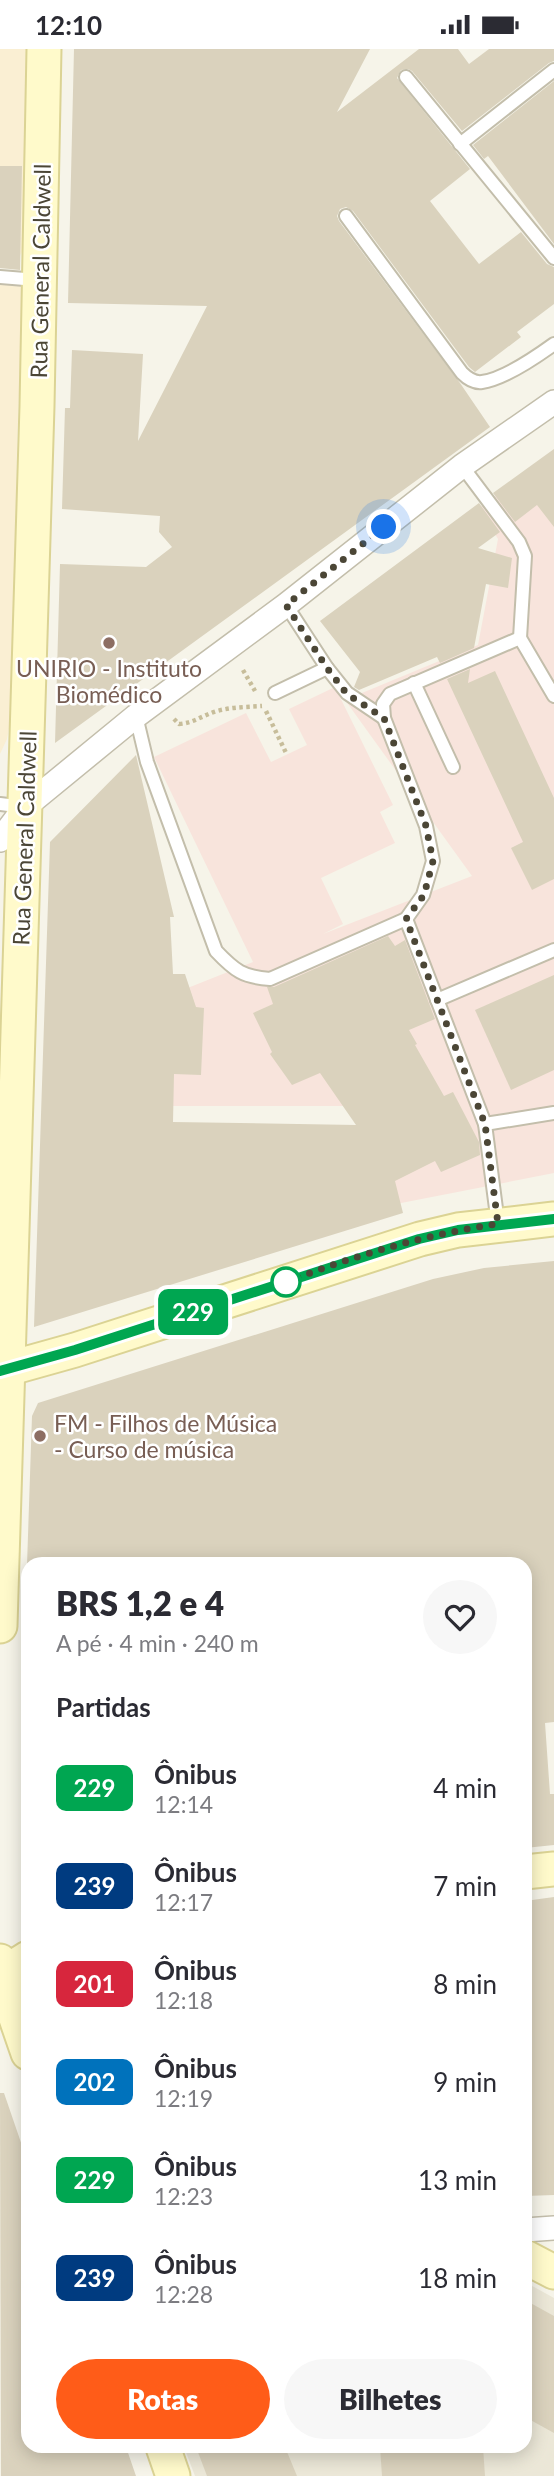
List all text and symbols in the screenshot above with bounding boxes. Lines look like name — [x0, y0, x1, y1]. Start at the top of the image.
text: 12:10 — [35, 9, 102, 41]
street label: Rua General Caldwell — [24, 163, 56, 379]
your location — [366, 509, 401, 544]
marker: UNIRIO - Instituto Biomédico — [101, 635, 117, 651]
place label: UNIRIO - Instituto Biomédico — [16, 654, 202, 708]
street label: Rua General Caldwell — [6, 730, 42, 946]
unlabelled marker — [271, 1267, 301, 1297]
line badge: 229 — [153, 1289, 233, 1335]
text: 229 — [172, 1297, 214, 1326]
place label: FM - Filhos de Música - Curso de música — [54, 1409, 277, 1463]
marker: FM - Filhos de Música - Curso de música — [32, 1428, 48, 1444]
button: heart — [423, 1580, 497, 1654]
text: BRS 1,2 e 4 — [56, 1583, 224, 1623]
text: A pé · 4 min · 240 m — [56, 1629, 259, 1657]
text: Partidas — [56, 1691, 151, 1723]
text: Ônibus — [154, 1758, 237, 1790]
text: 4 min — [433, 1772, 497, 1804]
text: 229 — [74, 1773, 115, 1802]
text: 12:14 — [154, 1790, 213, 1818]
text: Ônibus — [154, 1856, 237, 1888]
text: 7 min — [433, 1870, 497, 1902]
text: 239 — [74, 1871, 115, 1900]
text: 12:17 — [154, 1888, 213, 1916]
text: Ônibus — [154, 1954, 237, 1986]
text: 8 min — [433, 1968, 497, 2000]
text: 201 — [74, 1969, 115, 1998]
text: 12:18 — [154, 1986, 213, 2014]
text: Ônibus — [154, 2052, 237, 2084]
text: 9 min — [433, 2066, 497, 2098]
text: 202 — [74, 2067, 115, 2096]
text: 12:19 — [154, 2084, 213, 2112]
text: Ônibus — [154, 2150, 237, 2182]
text: 13 min — [418, 2164, 497, 2196]
text: 229 — [74, 2165, 115, 2194]
text: 12:23 — [154, 2182, 213, 2210]
text: Ônibus — [154, 2248, 237, 2280]
text: 18 min — [418, 2262, 497, 2294]
text: 239 — [74, 2263, 115, 2292]
text: 12:28 — [154, 2280, 213, 2308]
button: Rotas — [56, 2359, 270, 2439]
button: Bilhetes — [284, 2359, 497, 2439]

